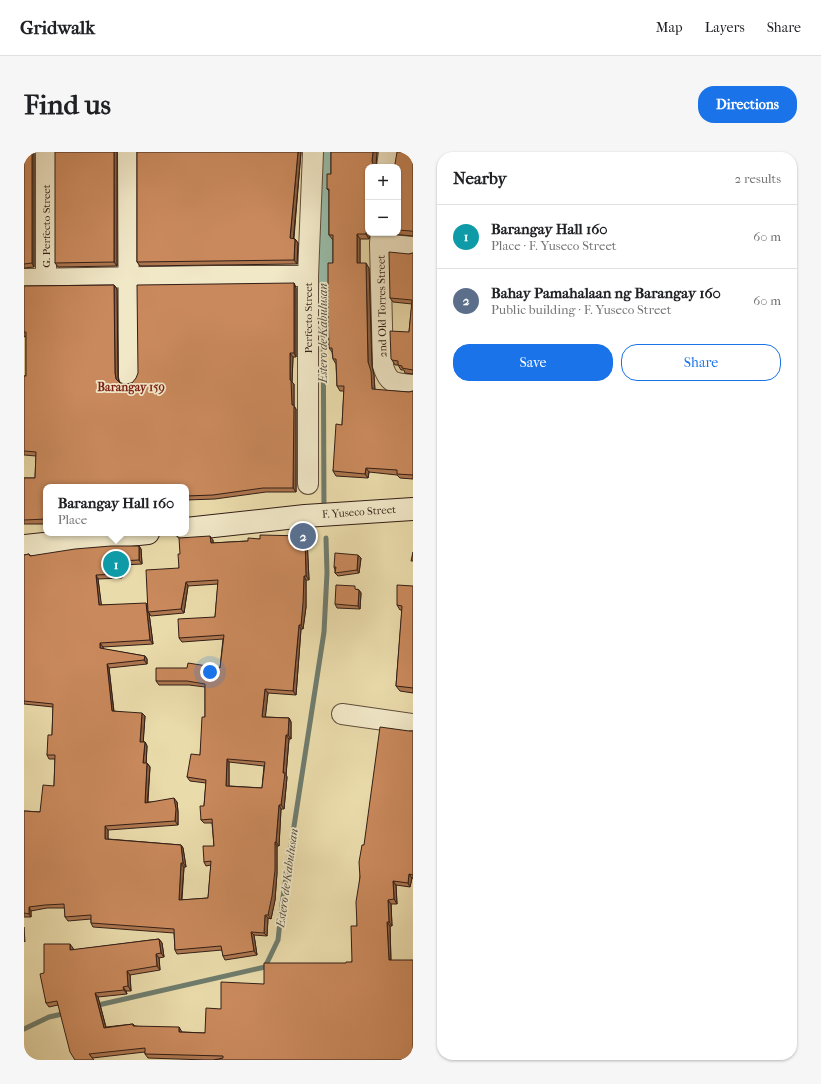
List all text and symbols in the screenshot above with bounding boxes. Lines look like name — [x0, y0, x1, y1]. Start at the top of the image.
text: Gridwalk — [20, 17, 95, 39]
text: Map — [656, 19, 683, 36]
text: Layers — [705, 19, 745, 36]
text: Share — [767, 19, 801, 36]
button: Directions — [698, 86, 797, 123]
text: Find us — [24, 88, 111, 121]
map controls — [365, 164, 401, 236]
button: + — [365, 164, 401, 200]
text: Nearby — [453, 168, 507, 188]
text: 2 results — [735, 171, 781, 186]
street label: G. Perfecto Street — [40, 184, 53, 268]
button: − — [365, 200, 401, 236]
text: Barangay Hall 160 — [491, 220, 608, 238]
text: 1 — [464, 229, 468, 244]
text: 60 m — [753, 229, 781, 244]
text: Place · F. Yuseco Street — [491, 238, 616, 253]
street label: 2nd Old Torres Street — [375, 255, 389, 357]
street label: Perfecto Street — [302, 282, 315, 354]
water label: Estero de Kabulusan — [316, 283, 330, 384]
text: Bahay Pamahalaan ng Barangay 160 — [491, 284, 721, 302]
text: 2 — [463, 293, 469, 308]
text: 60 m — [753, 293, 781, 308]
text: Public building · F. Yuseco Street — [491, 302, 671, 317]
button: Save — [453, 344, 613, 381]
button: Share — [621, 344, 781, 381]
district label: Barangay 159 — [97, 380, 165, 395]
popup — [43, 484, 189, 536]
text: Barangay Hall 160 — [58, 494, 174, 512]
street label: F. Yuseco Street — [322, 503, 397, 521]
text: Place — [58, 512, 87, 527]
pin: 2 — [290, 521, 316, 551]
pin: 1 — [103, 549, 129, 579]
your location — [200, 662, 220, 682]
water label: Estero de Kabulusan — [273, 827, 301, 930]

